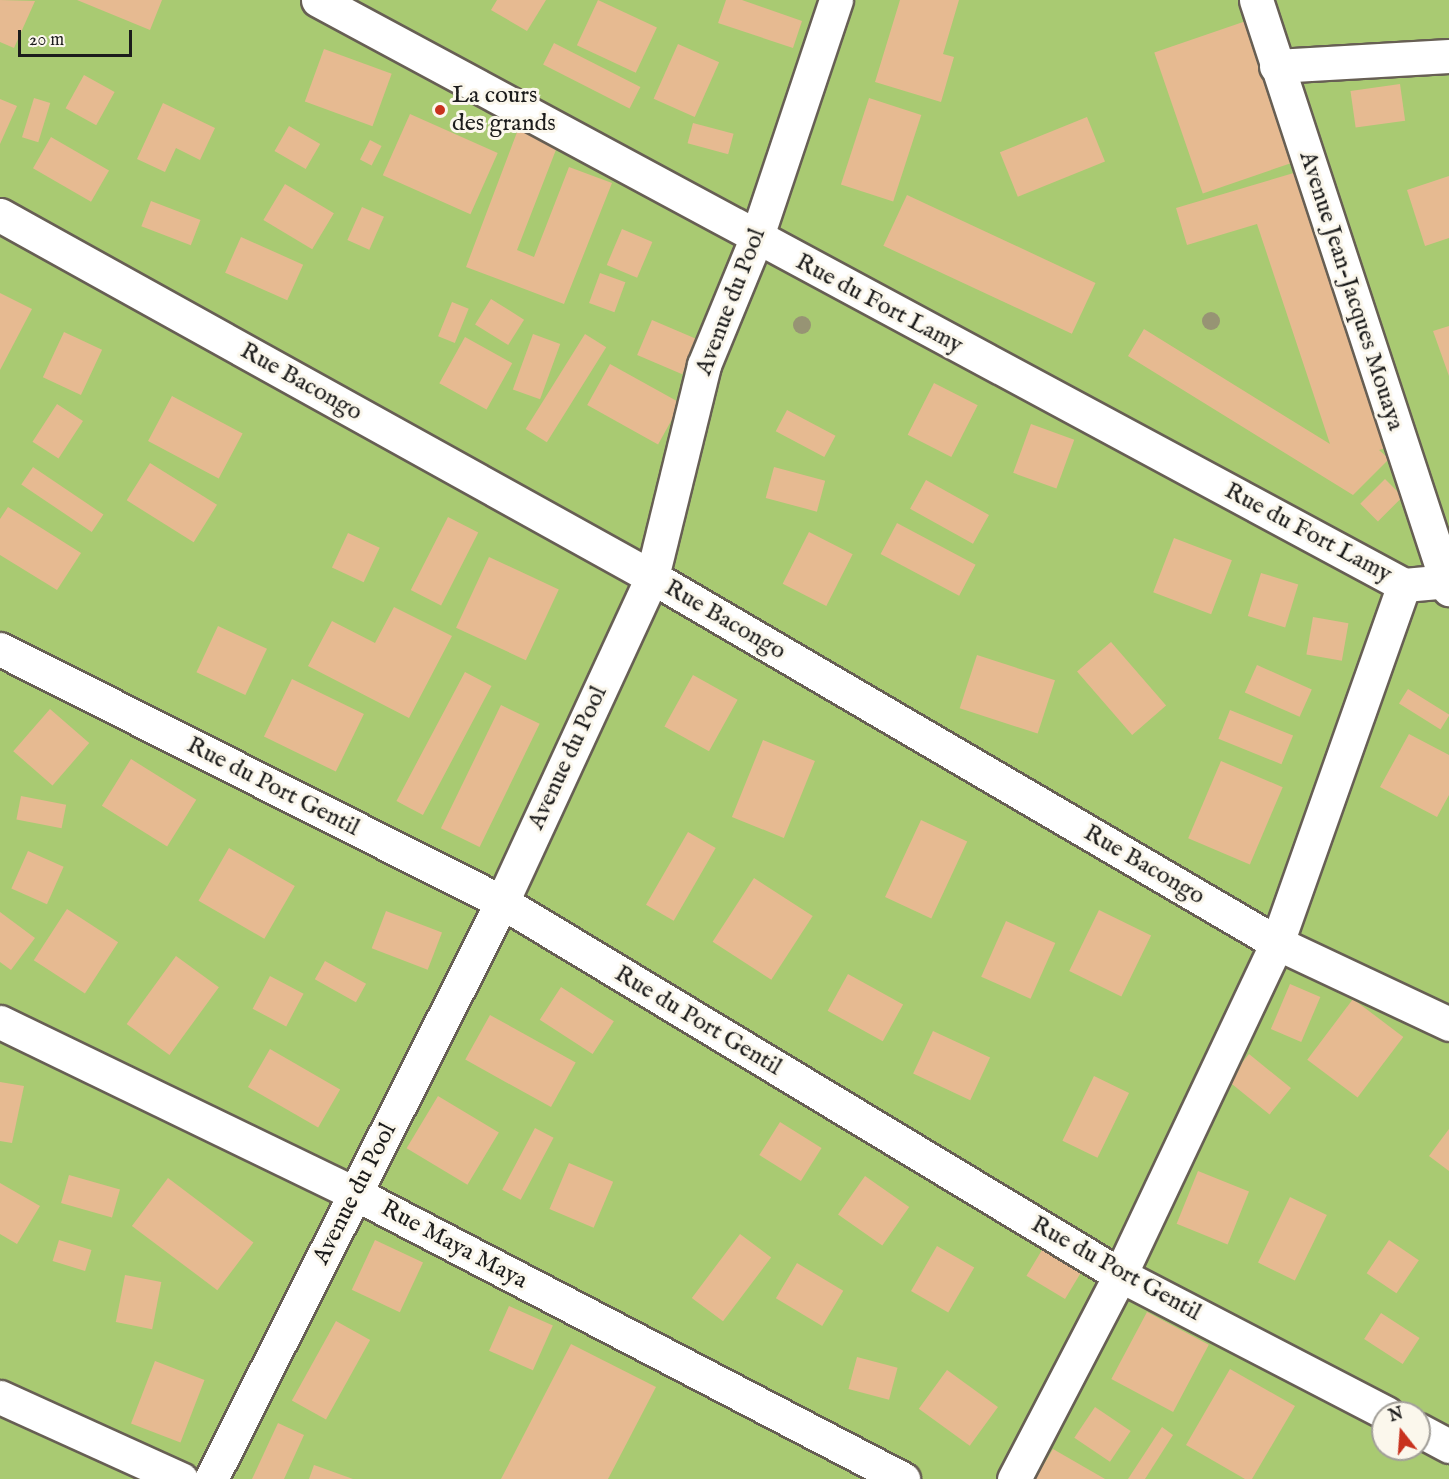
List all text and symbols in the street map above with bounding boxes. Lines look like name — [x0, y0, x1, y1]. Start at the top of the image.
scale bar — [21, 18, 135, 56]
text: 20 m — [29, 29, 64, 52]
place label: La cours des grands — [452, 82, 556, 138]
marker: La cours des grands — [433, 103, 447, 117]
street label: Avenue Jean-Jacques Mouaya — [1292, 148, 1410, 434]
street label: Avenue du Pool — [690, 225, 772, 379]
street label: Rue du Fort Lamy — [791, 248, 967, 360]
street label: Rue Bacongo — [235, 337, 367, 427]
street label: Rue du Fort Lamy — [1220, 477, 1396, 589]
street label: Rue Bacongo — [659, 574, 791, 666]
street label: Avenue du Pool — [522, 682, 614, 834]
street label: Rue du Port Gentil — [182, 731, 364, 843]
street label: Rue Bacongo — [1078, 819, 1210, 911]
street label: Rue du Port Gentil — [609, 960, 787, 1082]
street label: Avenue du Pool — [307, 1118, 403, 1270]
street label: Rue Maya Maya — [376, 1194, 532, 1296]
street label: Rue du Port Gentil — [1026, 1210, 1206, 1328]
north arrow — [1371, 1401, 1431, 1461]
text: N — [1387, 1404, 1406, 1427]

